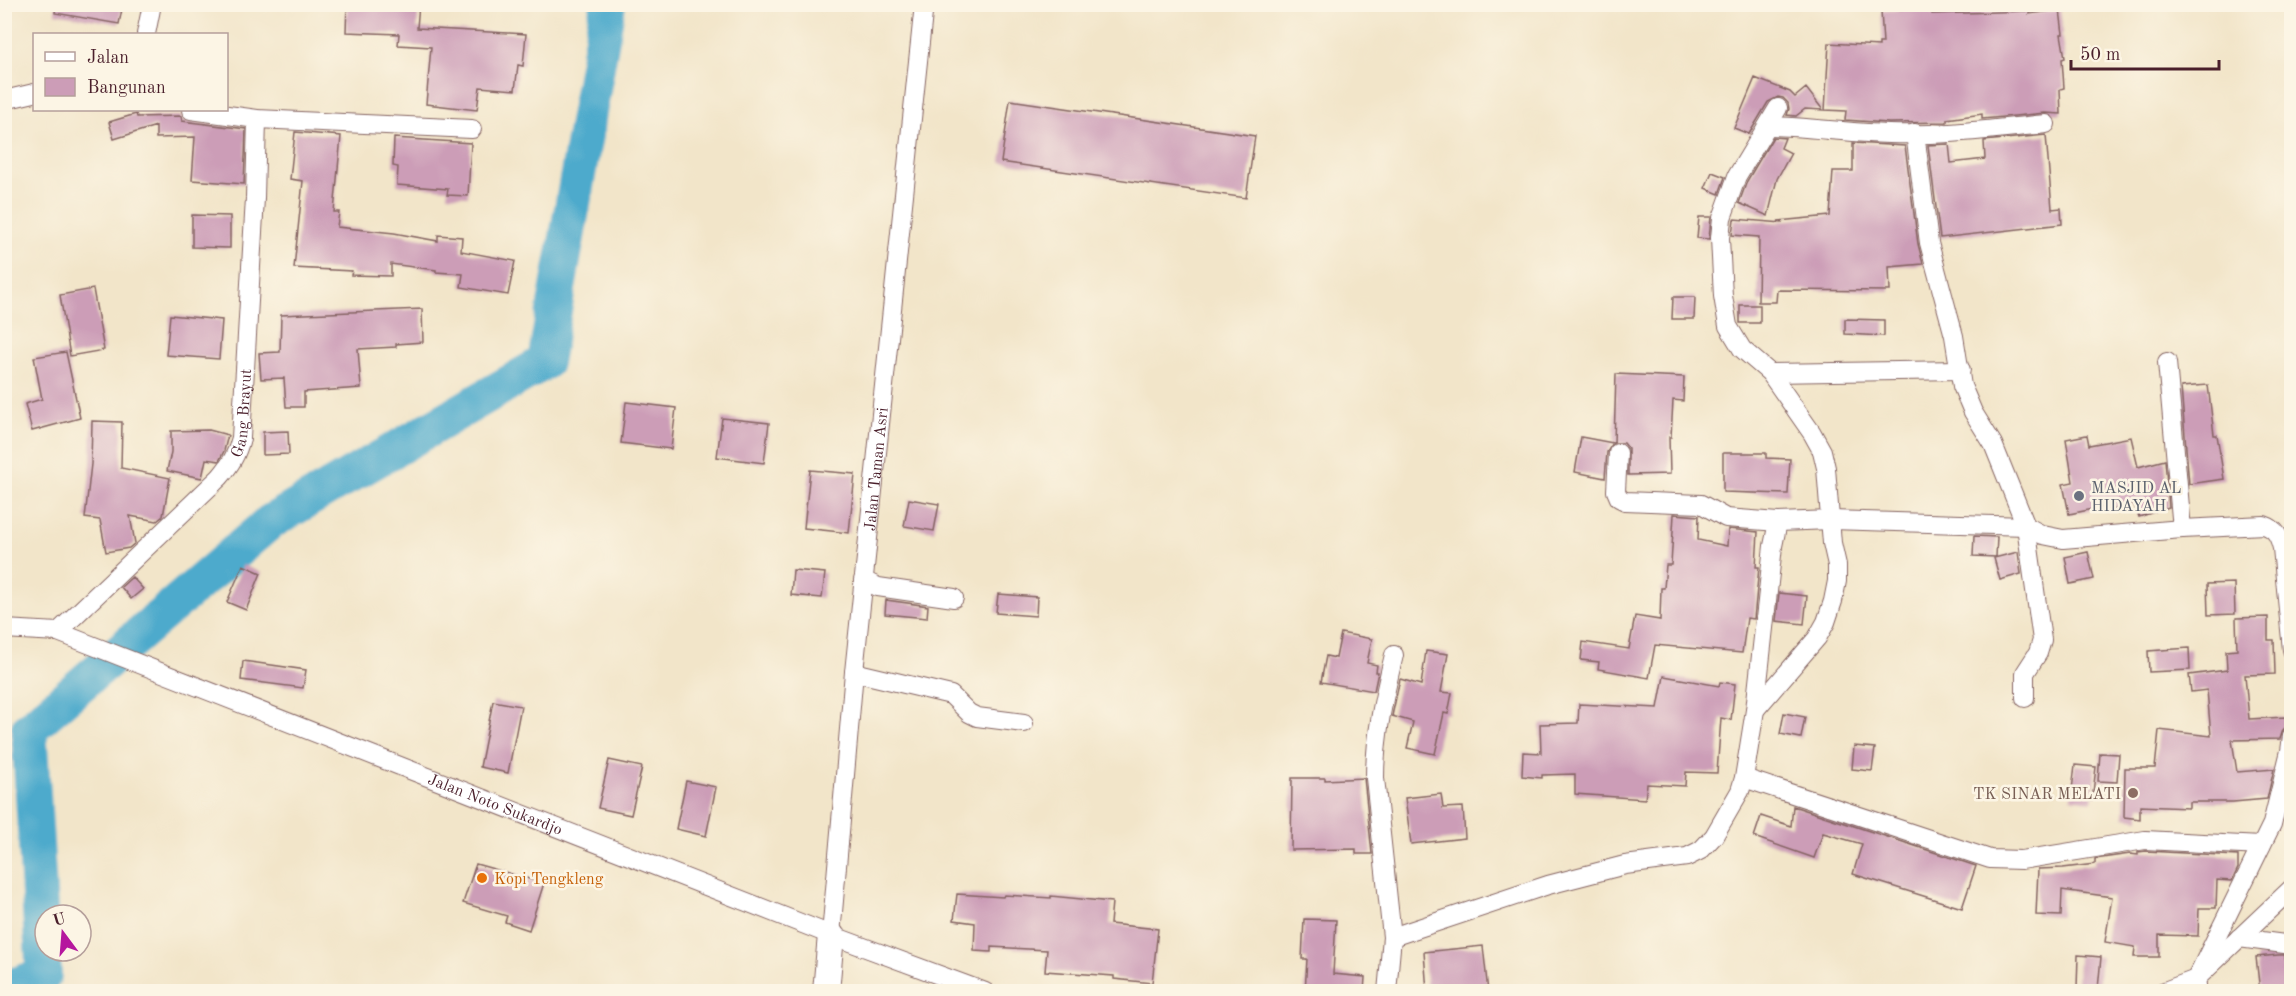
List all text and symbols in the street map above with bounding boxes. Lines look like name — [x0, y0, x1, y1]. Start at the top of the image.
legend — [33, 33, 228, 111]
scale bar — [2071, 33, 2220, 71]
text: 50 m — [2080, 46, 2120, 64]
text: Jalan — [87, 49, 129, 67]
text: Bangunan — [87, 79, 166, 97]
street label: Gang Brayut — [229, 368, 255, 460]
street label: Jalan Taman Asri — [863, 407, 892, 532]
place label: MASJID AL HIDAYAH — [2091, 481, 2181, 515]
marker: MASJID AL HIDAYAH — [2072, 489, 2086, 503]
street label: Jalan Noto Sukardjo — [425, 772, 564, 839]
marker: TK SINAR MELATI — [2126, 786, 2140, 800]
place label: TK SINAR MELATI — [1973, 787, 2121, 803]
marker: Kopi Tengkleng — [475, 871, 489, 885]
place label: Kopi Tengkleng — [494, 872, 604, 888]
north arrow — [33, 903, 93, 963]
text: U — [51, 911, 68, 930]

